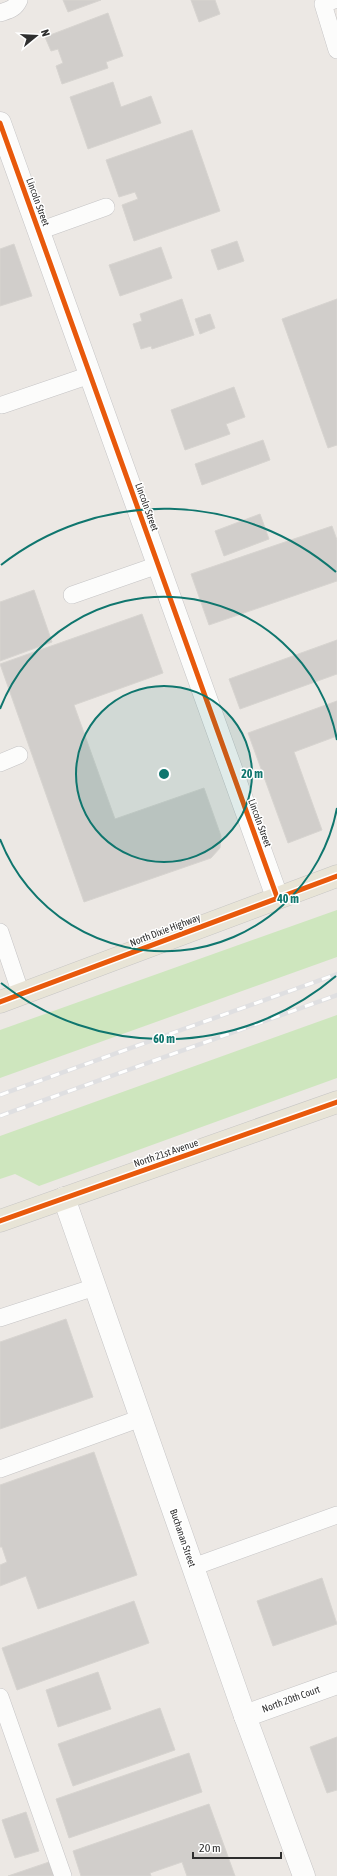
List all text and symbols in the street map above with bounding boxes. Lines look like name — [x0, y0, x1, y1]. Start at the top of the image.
north arrow — [16, 16, 56, 56]
text: N — [39, 28, 52, 38]
street label: Lincoln Street — [24, 177, 52, 228]
street label: Lincoln Street — [133, 482, 161, 533]
centre of rings — [157, 767, 171, 781]
text: 20 m — [241, 767, 263, 781]
street label: Lincoln Street — [246, 798, 274, 849]
text: 40 m — [276, 892, 299, 906]
street label: North Dixie Highway — [128, 911, 202, 949]
text: 60 m — [153, 1032, 175, 1046]
street label: North 21st Avenue — [132, 1137, 200, 1169]
street label: Buchanan Street — [168, 1508, 198, 1568]
street label: North 20th Court — [261, 1683, 322, 1715]
scale bar — [193, 1834, 281, 1860]
text: 20 m — [199, 1841, 221, 1855]

